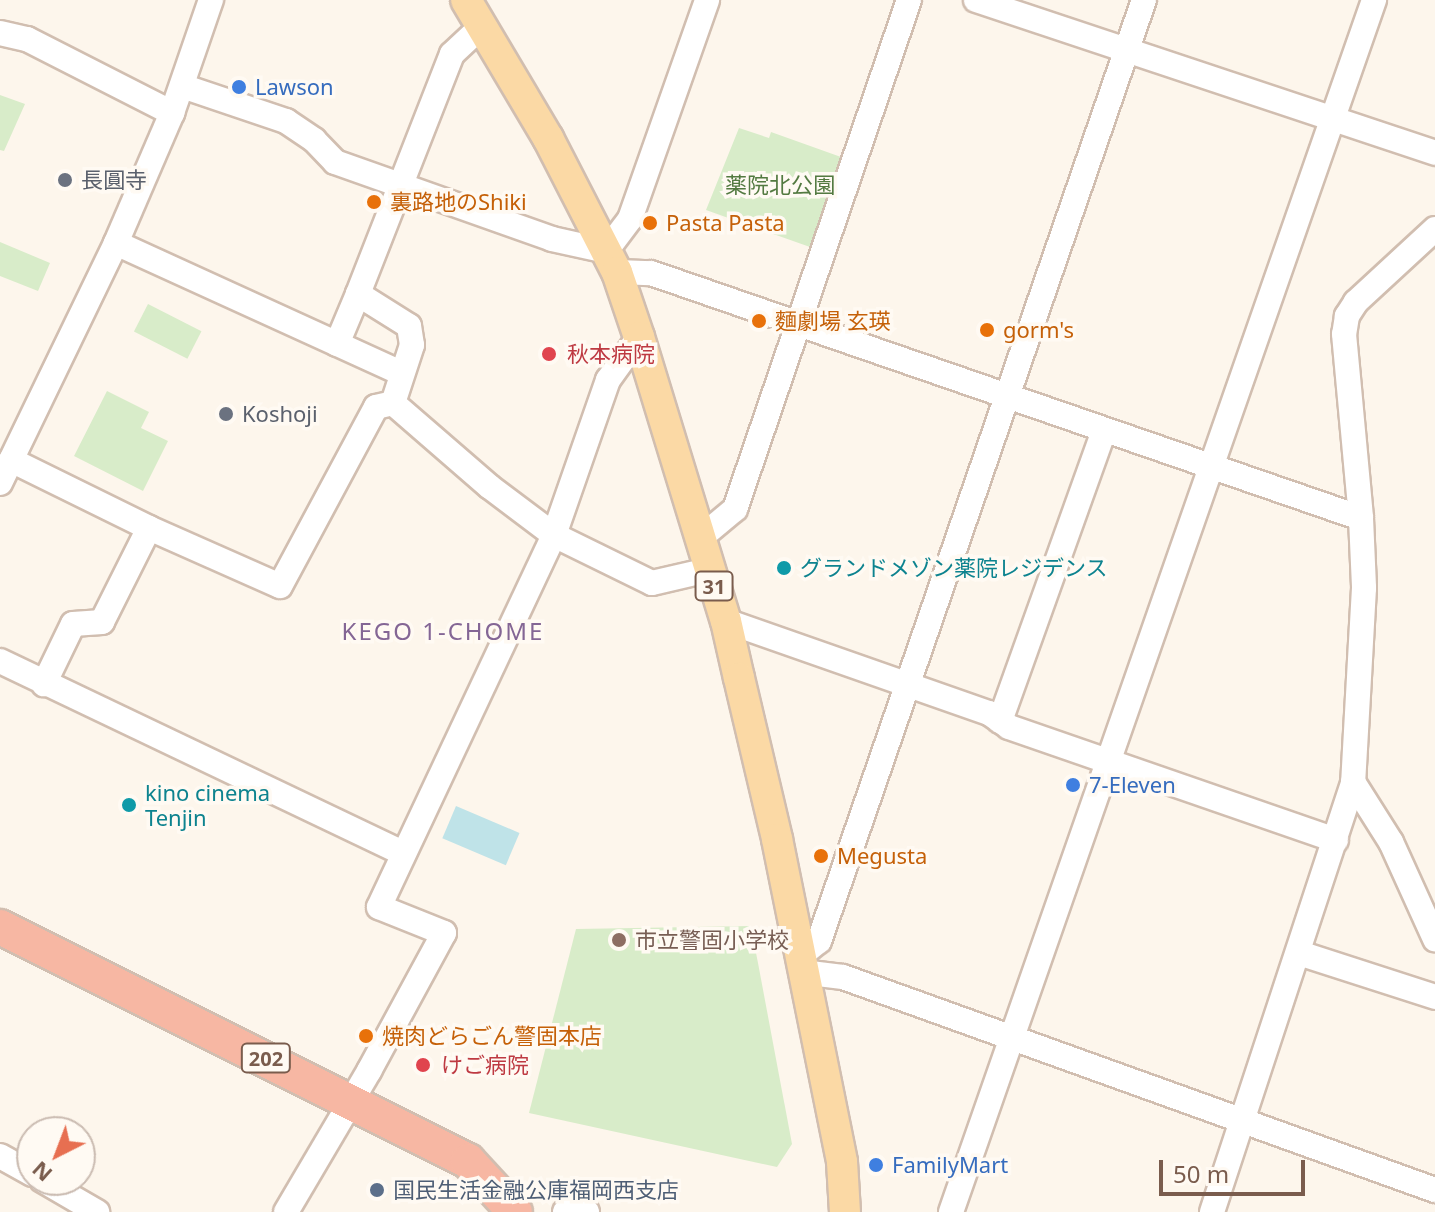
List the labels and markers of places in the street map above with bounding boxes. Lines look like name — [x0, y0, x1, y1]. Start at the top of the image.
place label: Lawson — [255, 74, 334, 100]
marker: Lawson — [230, 78, 248, 96]
place label: 長圓寺 — [81, 167, 147, 193]
marker: 長圓寺 — [56, 171, 74, 189]
place label: 裏路地のShiki — [390, 189, 527, 215]
marker: 裏路地のShiki — [365, 193, 383, 211]
place label: Pasta Pasta — [666, 210, 785, 236]
marker: Pasta Pasta — [641, 214, 659, 232]
place label: 麵劇場 玄瑛 — [775, 308, 891, 334]
marker: 麵劇場 玄瑛 — [750, 312, 768, 330]
place label: gorm's — [1003, 317, 1074, 343]
marker: gorm's — [978, 321, 996, 339]
place label: 秋本病院 — [567, 341, 655, 367]
marker: 秋本病院 — [538, 343, 560, 365]
place label: Koshoji — [242, 401, 318, 427]
marker: Koshoji — [217, 405, 235, 423]
place label: グランドメゾン薬院レジデンス — [800, 555, 1108, 581]
marker: グランドメゾン薬院レジデンス — [775, 559, 793, 577]
place label: 7-Eleven — [1089, 772, 1176, 798]
marker: 7-Eleven — [1064, 776, 1082, 794]
place label: kino cinema Tenjin — [145, 779, 270, 830]
marker: kino cinema Tenjin — [120, 796, 138, 814]
place label: Megusta — [837, 843, 927, 869]
marker: Megusta — [812, 847, 830, 865]
place label: 市立警固小学校 — [635, 927, 789, 953]
marker: 市立警固小学校 — [610, 931, 628, 949]
place label: 焼肉どらごん警固本店 — [382, 1023, 602, 1049]
marker: 焼肉どらごん警固本店 — [357, 1027, 375, 1045]
place label: けご病院 — [441, 1052, 529, 1078]
marker: けご病院 — [412, 1054, 434, 1076]
place label: FamilyMart — [892, 1152, 1008, 1178]
marker: FamilyMart — [867, 1156, 885, 1174]
place label: 国民生活金融公庫福岡西支店 — [393, 1177, 679, 1203]
marker: 国民生活金融公庫福岡西支店 — [368, 1181, 386, 1199]

